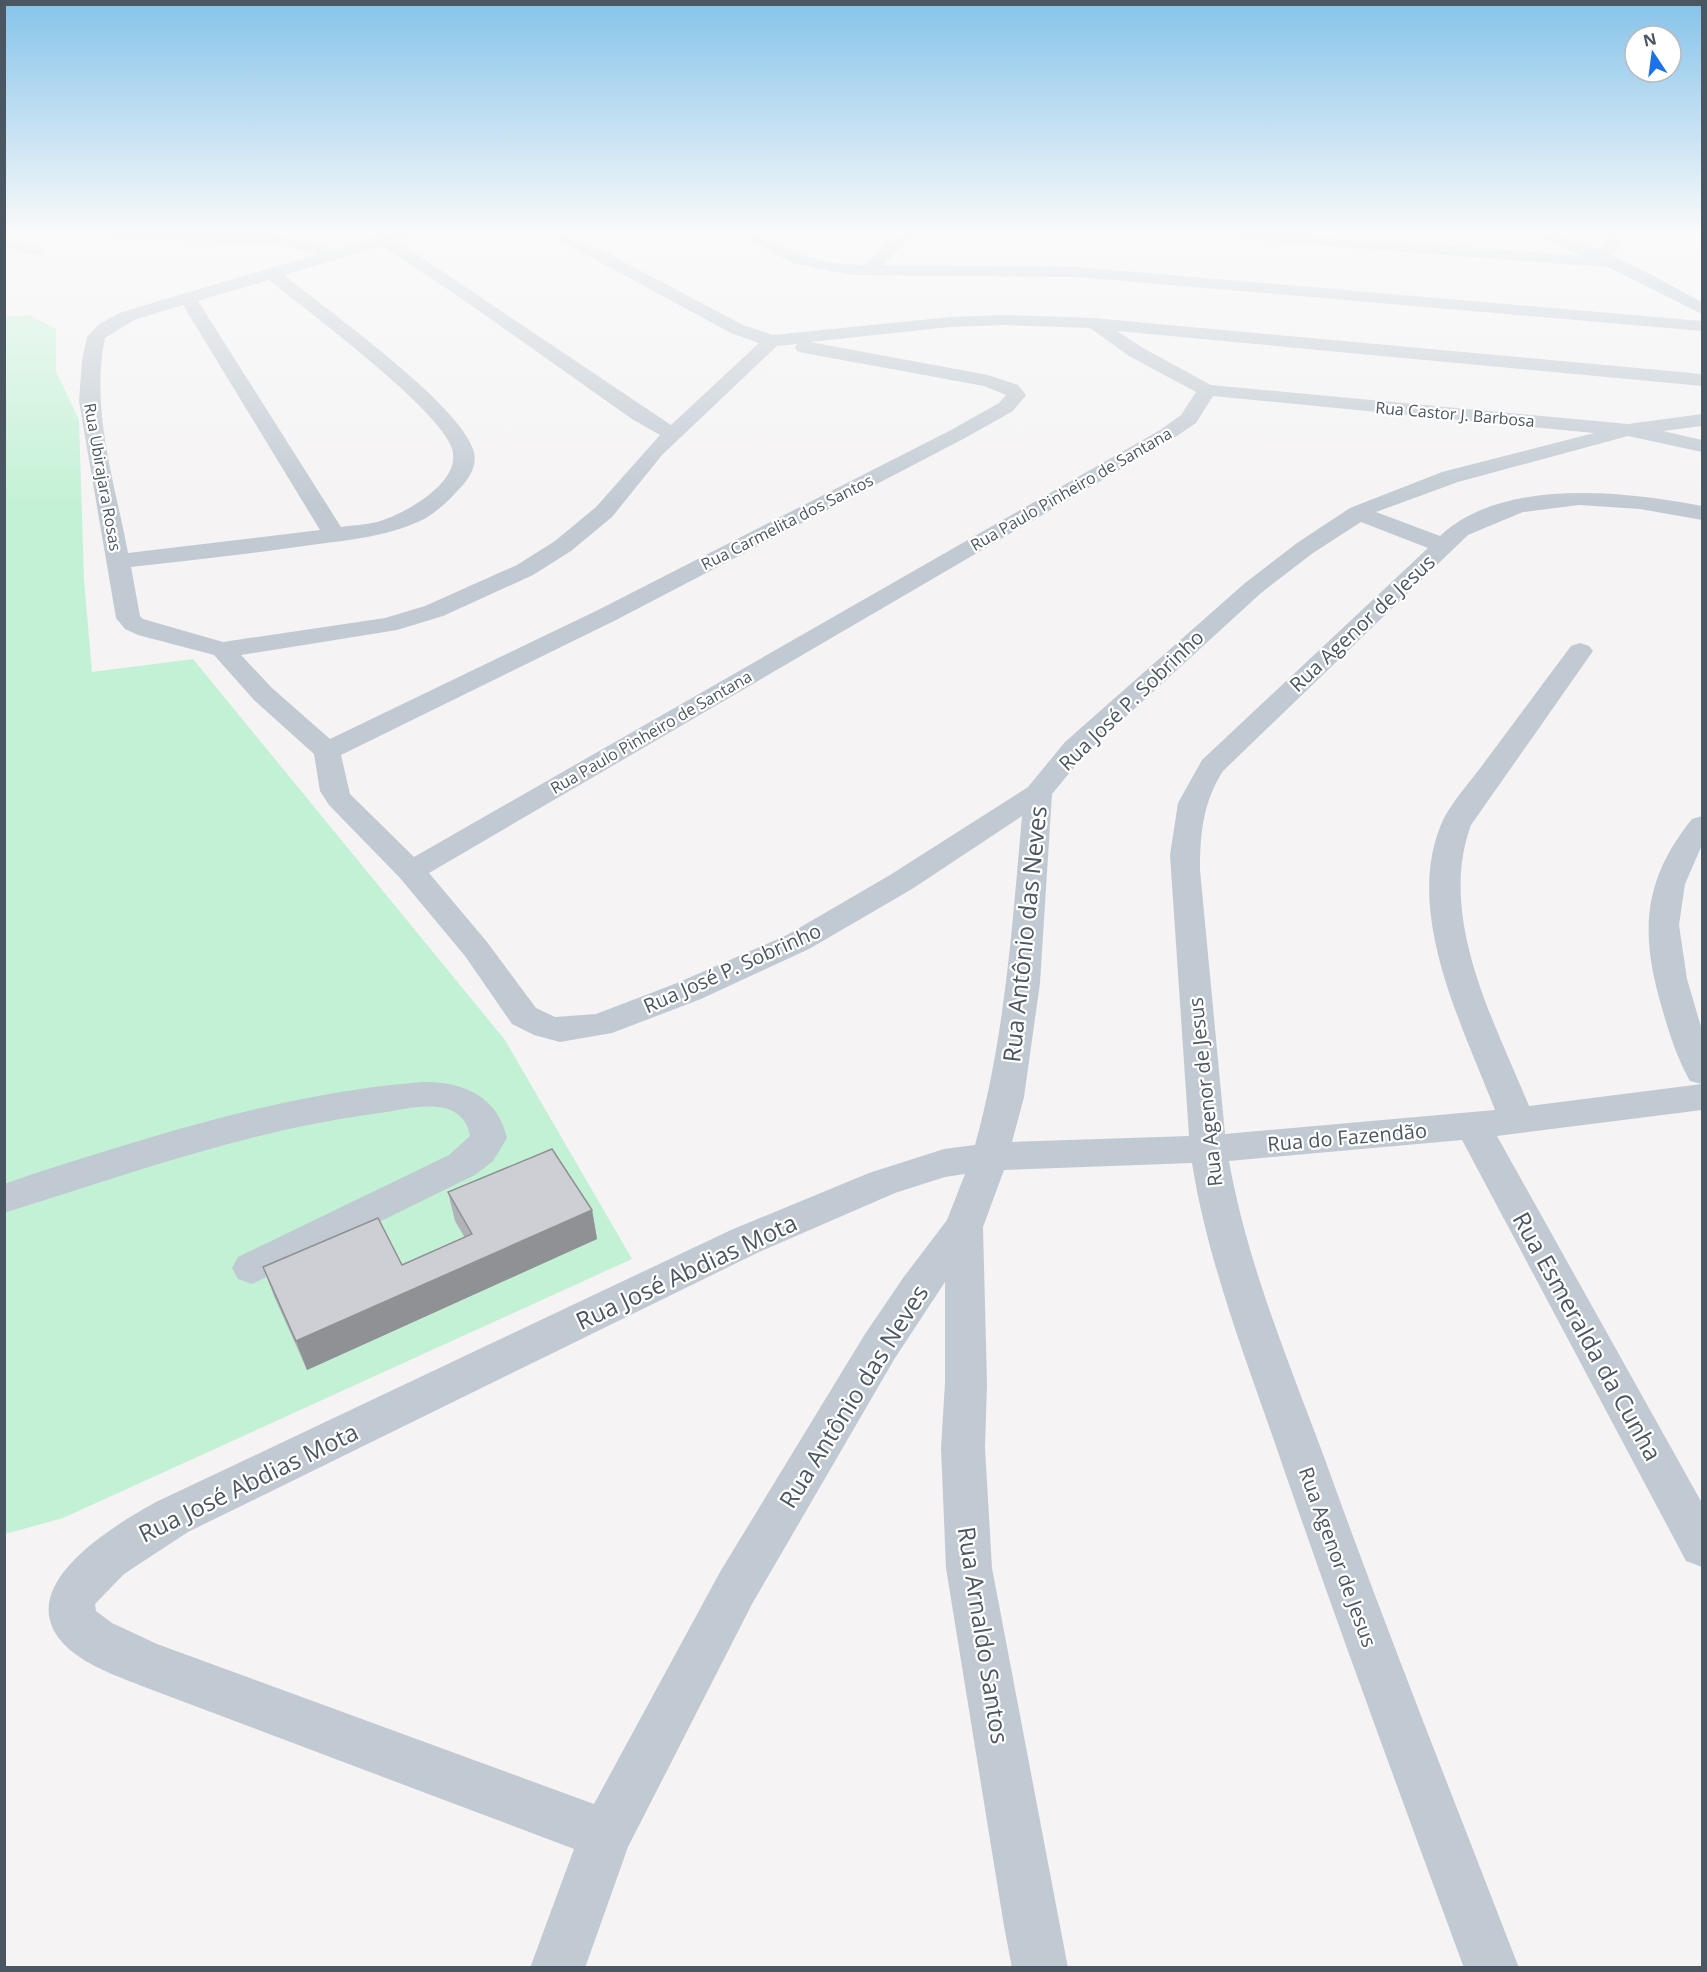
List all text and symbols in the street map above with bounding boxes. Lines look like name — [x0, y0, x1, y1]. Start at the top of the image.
north arrow — [1623, 24, 1683, 84]
text: N — [1641, 27, 1658, 52]
street label: Rua Castor J. Barbosa — [1374, 396, 1536, 432]
street label: Rua Ubirajara Rosas — [79, 401, 127, 553]
street label: Rua Paulo Pinheiro de Santana — [966, 422, 1176, 556]
street label: Rua Carmelita dos Santos — [697, 469, 877, 575]
street label: Rua Agenor de Jesus — [1283, 548, 1441, 698]
street label: Rua José P. Sobrinho — [1053, 624, 1209, 776]
street label: Rua Paulo Pinheiro de Santana — [546, 665, 756, 799]
street label: Rua Antônio das Neves — [994, 804, 1054, 1064]
street label: Rua José P. Sobrinho — [639, 917, 825, 1019]
street label: Rua Agenor de Jesus — [1182, 996, 1228, 1188]
street label: Rua do Fazendão — [1266, 1117, 1428, 1157]
street label: Rua José Abdias Mota — [570, 1205, 802, 1337]
street label: Rua Esmeralda da Cunha — [1506, 1206, 1670, 1466]
street label: Rua Antônio das Neves — [771, 1278, 935, 1514]
street label: Rua José Abdias Mota — [133, 1414, 363, 1550]
street label: Rua Agenor de Jesus — [1293, 1463, 1383, 1651]
street label: Rua Arnaldo Santos — [951, 1524, 1017, 1746]

